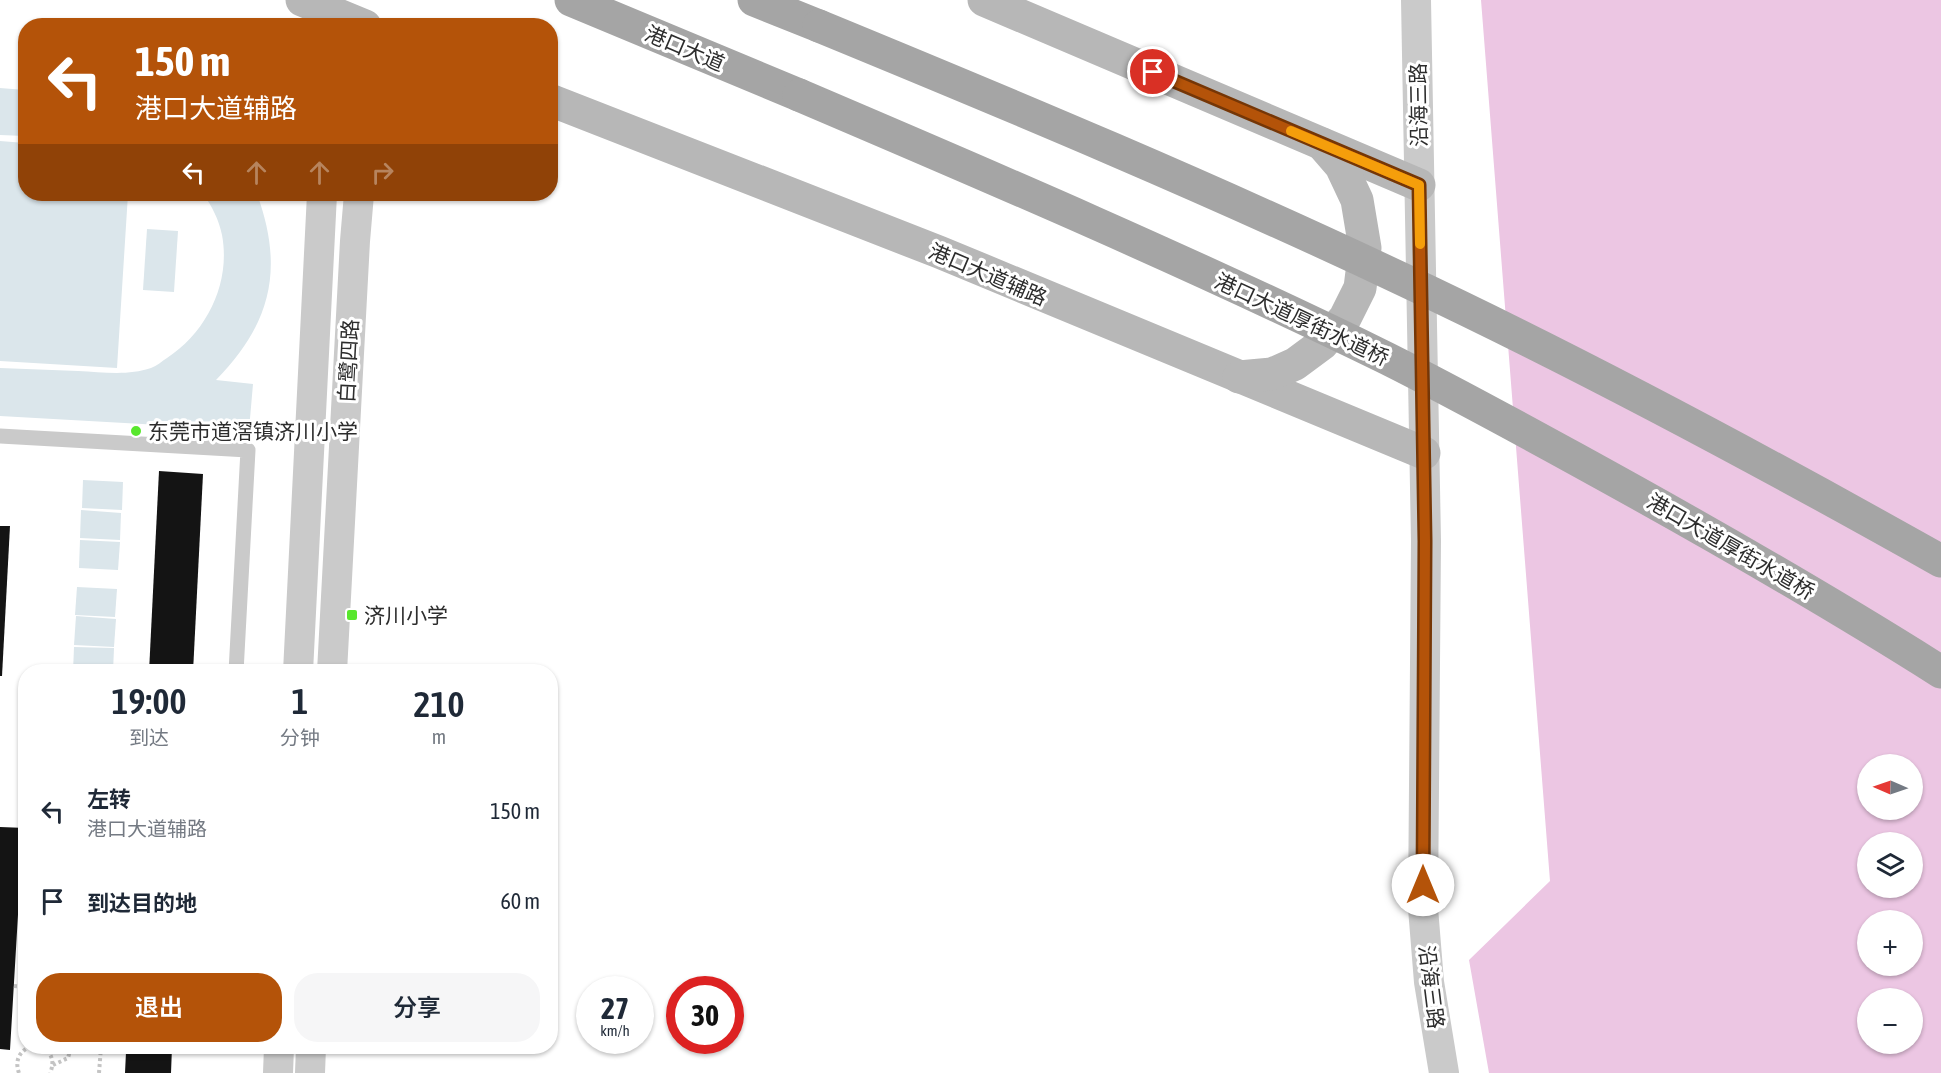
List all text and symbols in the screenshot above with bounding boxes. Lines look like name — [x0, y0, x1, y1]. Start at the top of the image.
street label: 港口大道 — [642, 21, 728, 75]
text: 150 m — [135, 37, 230, 85]
icon: left — [36, 42, 114, 120]
pin — [1127, 46, 1178, 97]
icon: arrive — [1136, 55, 1169, 88]
street label: 沿海三路 — [1405, 63, 1431, 147]
text: 港口大道辅路 — [135, 93, 297, 124]
icon: left — [177, 156, 210, 189]
icon: ahead — [240, 156, 273, 189]
icon: ahead — [303, 156, 336, 189]
icon: right — [366, 156, 399, 189]
street label: 港口大道辅路 — [925, 238, 1051, 310]
street label: 港口大道厚街水道桥 — [1211, 268, 1393, 370]
street label: 白鹭四路 — [334, 318, 362, 404]
place label: 东莞市道滘镇济川小学 — [148, 419, 358, 443]
marker: 东莞市道滘镇济川小学 — [129, 424, 143, 438]
street label: 港口大道厚街水道桥 — [1643, 488, 1819, 604]
place label: 济川小学 — [364, 603, 448, 627]
marker: 济川小学 — [345, 608, 359, 622]
text: 19:00 — [112, 680, 186, 722]
text: 1 — [292, 680, 308, 722]
text: 210 — [414, 683, 464, 725]
text: m — [432, 725, 446, 748]
text: 到达 — [129, 726, 169, 749]
text: 分钟 — [280, 726, 320, 749]
north arrow — [1857, 754, 1923, 820]
map controls — [1857, 754, 1923, 1054]
text: 左转 — [87, 786, 131, 812]
icon: left — [36, 795, 69, 828]
text: 150 m — [490, 798, 540, 824]
text: 港口大道辅路 — [87, 817, 207, 840]
button: layers — [1857, 832, 1923, 898]
position arrow — [1391, 853, 1455, 917]
icon: arrive — [36, 885, 69, 918]
text: 60 m — [500, 888, 540, 914]
text: 到达目的地 — [87, 890, 197, 916]
button: + — [1857, 910, 1923, 976]
street label: 沿海三路 — [1415, 944, 1449, 1030]
button: 退出 — [36, 973, 282, 1042]
button: 分享 — [294, 973, 540, 1042]
speed limit sign: 30 — [666, 976, 744, 1054]
button: − — [1857, 988, 1923, 1054]
text: 27 — [601, 991, 629, 1025]
text: km/h — [600, 1022, 630, 1039]

